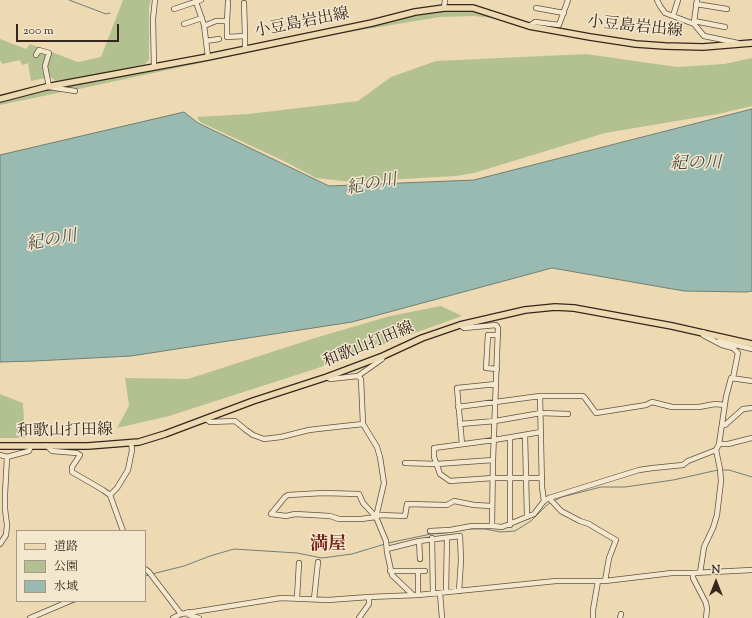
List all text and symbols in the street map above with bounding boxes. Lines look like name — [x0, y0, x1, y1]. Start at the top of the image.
street label: 小豆島岩出線 — [253, 5, 351, 43]
street label: 小豆島岩出線 — [586, 13, 684, 43]
scale bar — [18, 16, 121, 42]
text: 200 m — [23, 22, 54, 40]
water label: 紀の川 — [670, 154, 722, 176]
water label: 紀の川 — [345, 172, 399, 200]
water label: 紀の川 — [25, 228, 79, 256]
street label: 和歌山打田線 — [321, 319, 417, 373]
street label: 和歌山打田線 — [17, 422, 113, 442]
legend — [16, 530, 146, 602]
district label: 満屋 — [310, 535, 346, 557]
text: 道路 — [54, 538, 78, 556]
text: 公園 — [54, 558, 78, 576]
north arrow — [696, 562, 736, 602]
text: N — [712, 562, 720, 578]
text: 水域 — [54, 578, 78, 596]

